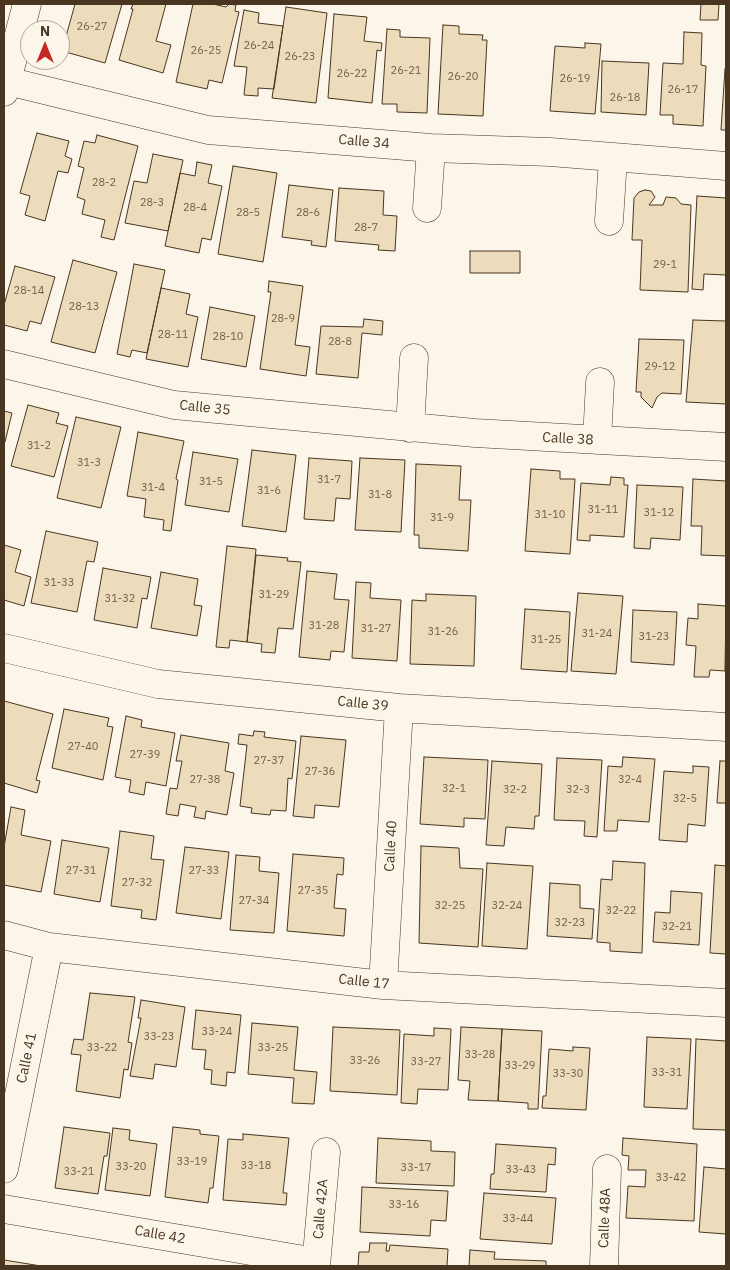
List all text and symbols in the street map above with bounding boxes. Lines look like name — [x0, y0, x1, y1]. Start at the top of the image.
north arrow — [20, 20, 70, 70]
house number: 26-27 — [77, 20, 107, 34]
text: N — [40, 22, 50, 40]
house number: 26-24 — [244, 39, 274, 53]
house number: 26-25 — [191, 44, 221, 58]
house number: 26-23 — [285, 50, 315, 64]
house number: 26-21 — [391, 64, 421, 78]
house number: 26-22 — [337, 67, 367, 81]
house number: 26-20 — [448, 70, 478, 84]
house number: 26-19 — [560, 72, 590, 86]
house number: 26-17 — [668, 83, 698, 97]
house number: 26-18 — [610, 91, 640, 105]
street label: Calle 34 — [338, 131, 390, 153]
house number: 28-2 — [92, 176, 116, 190]
house number: 28-3 — [140, 196, 164, 210]
house number: 28-4 — [183, 201, 207, 215]
house number: 28-5 — [236, 206, 260, 220]
house number: 28-6 — [296, 206, 320, 220]
house number: 28-7 — [354, 221, 378, 235]
house number: 29-1 — [653, 258, 677, 272]
house number: 28-14 — [14, 284, 44, 298]
house number: 28-13 — [69, 300, 99, 314]
house number: 28-9 — [271, 312, 295, 326]
house number: 28-11 — [158, 328, 188, 342]
house number: 28-10 — [213, 330, 243, 344]
house number: 28-8 — [328, 335, 352, 349]
house number: 29-12 — [645, 360, 675, 374]
street label: Calle 35 — [179, 397, 231, 419]
street label: Calle 38 — [542, 429, 594, 449]
house number: 31-2 — [27, 439, 51, 453]
house number: 31-3 — [77, 456, 101, 470]
house number: 31-7 — [317, 473, 341, 487]
house number: 31-5 — [199, 475, 223, 489]
house number: 31-4 — [141, 481, 165, 495]
house number: 31-6 — [257, 484, 281, 498]
house number: 31-8 — [368, 488, 392, 502]
house number: 31-11 — [588, 503, 618, 517]
house number: 31-12 — [644, 506, 674, 520]
house number: 31-10 — [535, 508, 565, 522]
house number: 31-9 — [430, 511, 454, 525]
house number: 31-33 — [44, 576, 74, 590]
house number: 31-29 — [259, 588, 289, 602]
house number: 31-32 — [105, 592, 135, 606]
house number: 31-28 — [309, 619, 339, 633]
house number: 31-27 — [361, 622, 391, 636]
house number: 31-26 — [428, 625, 458, 639]
house number: 31-24 — [582, 627, 612, 641]
house number: 31-23 — [639, 630, 669, 644]
house number: 31-25 — [531, 633, 561, 647]
street label: Calle 39 — [337, 693, 389, 715]
house number: 27-40 — [68, 740, 98, 754]
house number: 27-39 — [130, 748, 160, 762]
house number: 27-37 — [254, 754, 284, 768]
house number: 27-36 — [305, 765, 335, 779]
house number: 27-38 — [190, 773, 220, 787]
house number: 32-4 — [618, 773, 642, 787]
house number: 32-1 — [442, 782, 466, 796]
house number: 32-2 — [503, 783, 527, 797]
house number: 32-3 — [566, 783, 590, 797]
house number: 32-5 — [673, 792, 697, 806]
street label: Calle 40 — [381, 820, 401, 872]
house number: 27-31 — [66, 864, 96, 878]
house number: 27-33 — [189, 864, 219, 878]
house number: 27-32 — [122, 876, 152, 890]
house number: 27-35 — [298, 884, 328, 898]
house number: 27-34 — [239, 894, 269, 908]
house number: 32-25 — [435, 899, 465, 913]
house number: 32-24 — [492, 899, 522, 913]
house number: 32-22 — [606, 904, 636, 918]
house number: 32-23 — [555, 916, 585, 930]
house number: 32-21 — [662, 920, 692, 934]
street label: Calle 17 — [338, 971, 390, 993]
house number: 33-24 — [202, 1025, 232, 1039]
house number: 33-23 — [144, 1030, 174, 1044]
street label: Calle 41 — [13, 1031, 41, 1085]
house number: 33-22 — [87, 1041, 117, 1055]
house number: 33-25 — [258, 1041, 288, 1055]
house number: 33-28 — [465, 1048, 495, 1062]
house number: 33-26 — [350, 1054, 380, 1068]
house number: 33-27 — [411, 1055, 441, 1069]
house number: 33-29 — [505, 1059, 535, 1073]
house number: 33-31 — [652, 1066, 682, 1080]
house number: 33-30 — [553, 1067, 583, 1081]
house number: 33-19 — [177, 1155, 207, 1169]
house number: 33-18 — [241, 1159, 271, 1173]
house number: 33-20 — [116, 1160, 146, 1174]
house number: 33-17 — [401, 1161, 431, 1175]
house number: 33-43 — [506, 1163, 536, 1177]
house number: 33-21 — [64, 1165, 94, 1179]
house number: 33-42 — [656, 1171, 686, 1185]
street label: Calle 42A — [310, 1178, 332, 1240]
street label: Calle 48A — [596, 1187, 614, 1249]
house number: 33-16 — [389, 1198, 419, 1212]
house number: 33-44 — [503, 1212, 533, 1226]
street label: Calle 42 — [133, 1222, 187, 1248]

